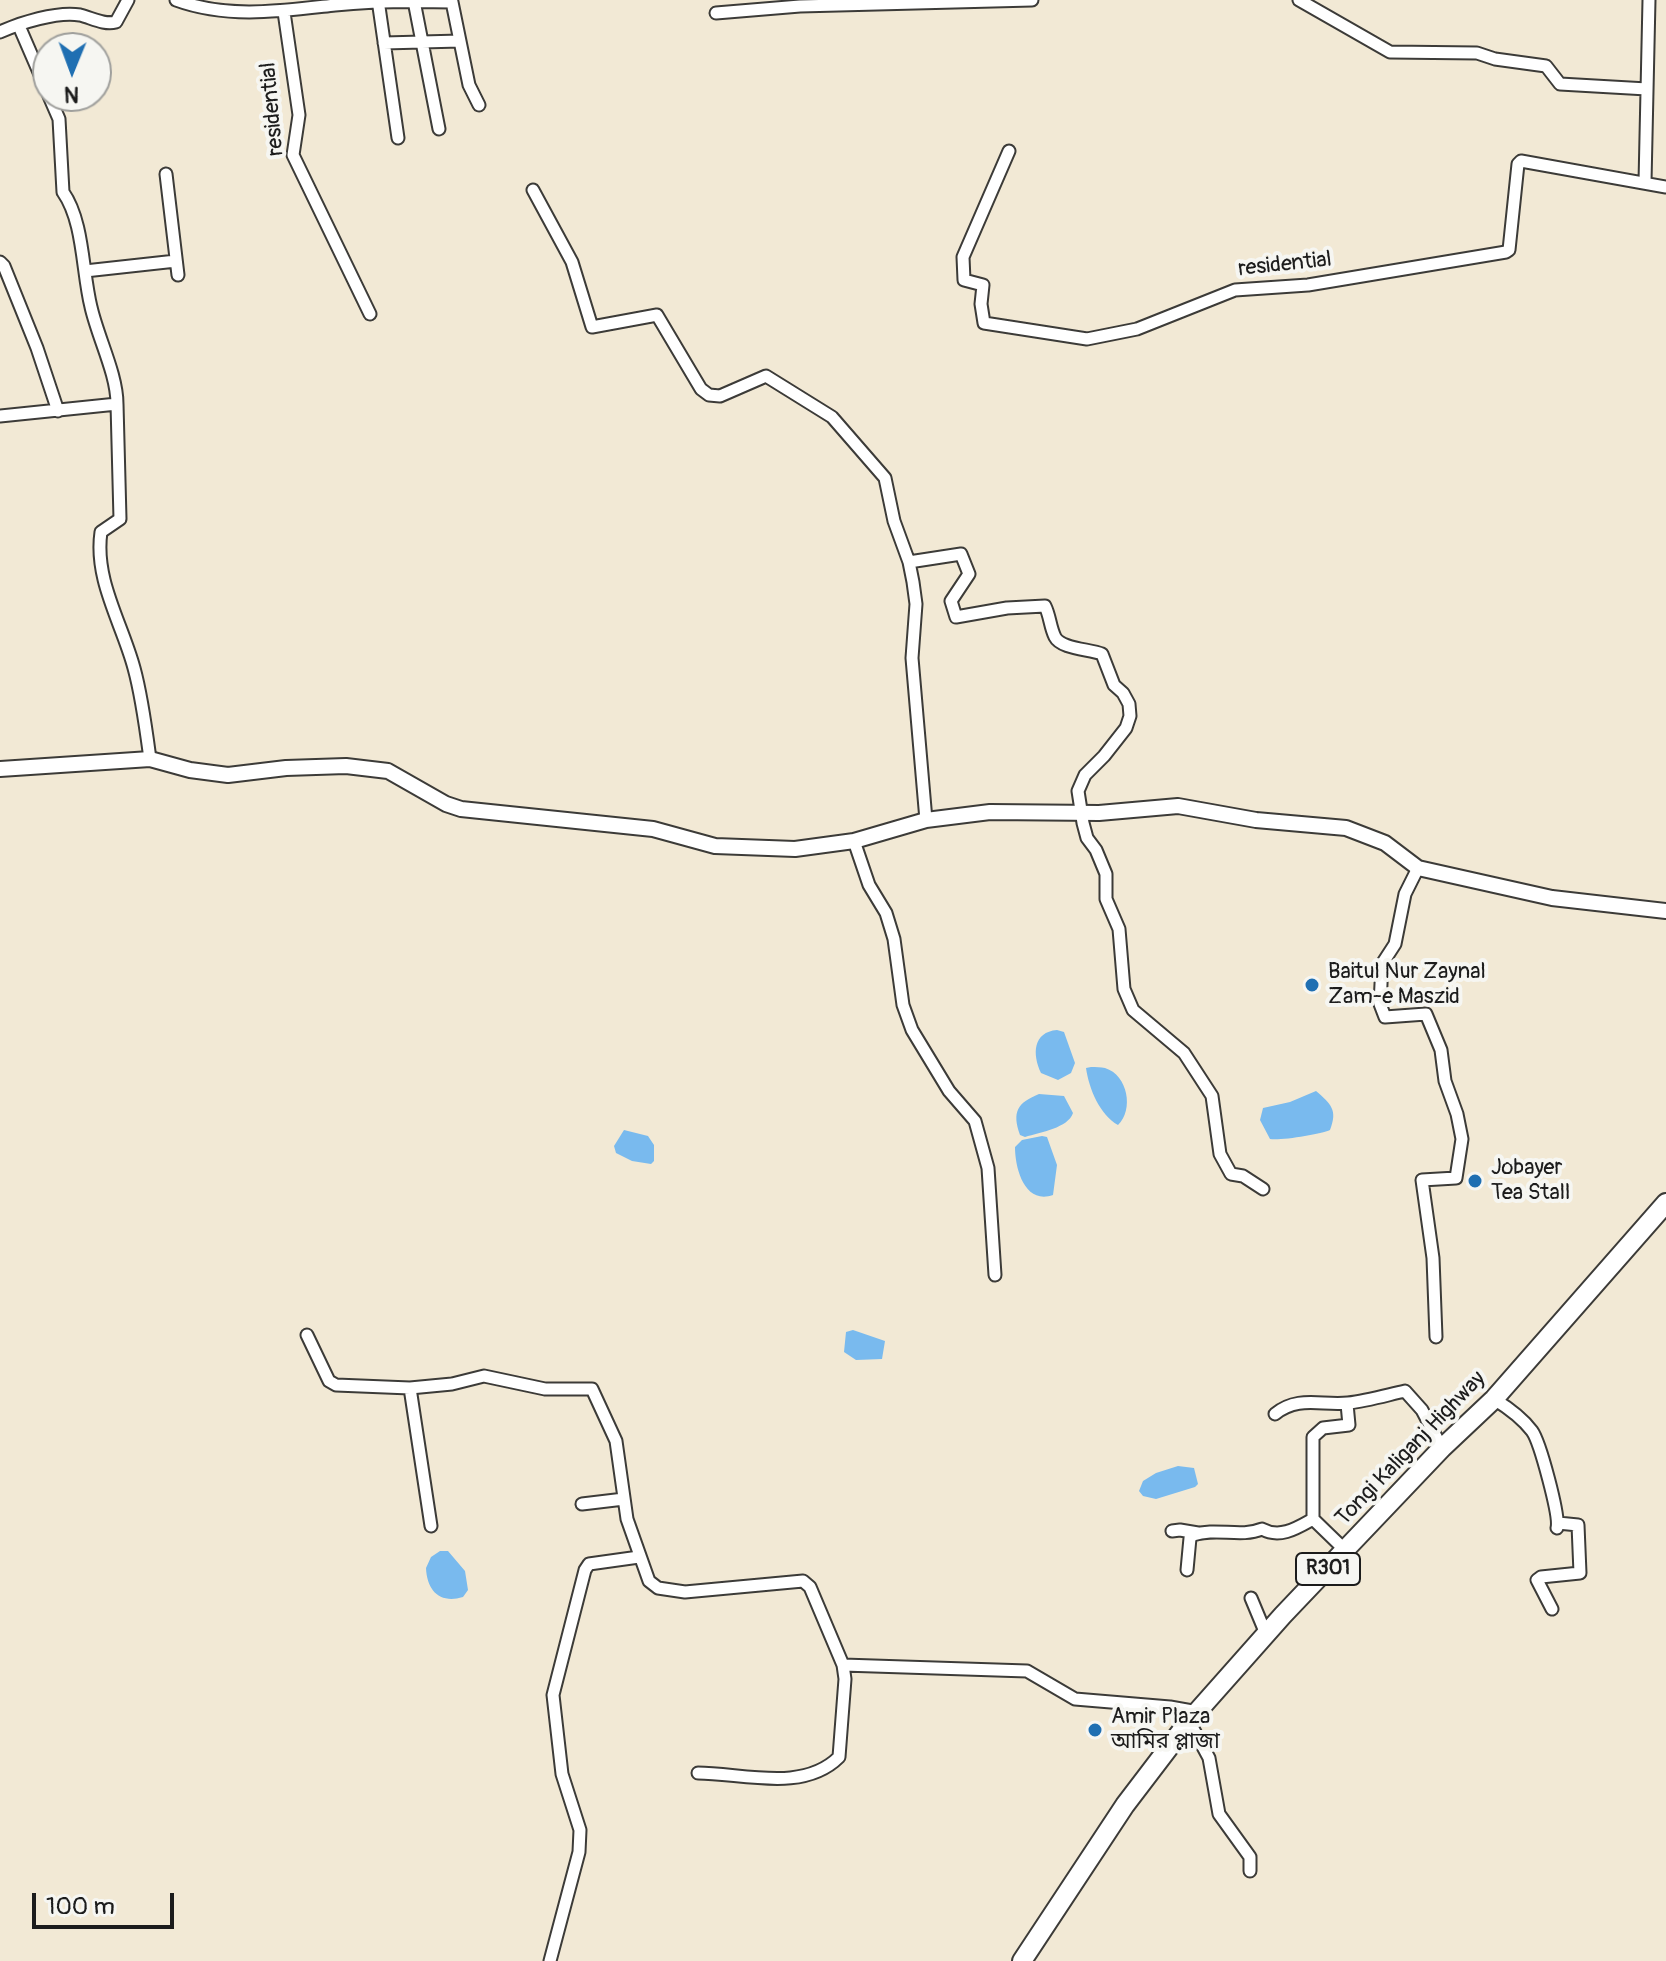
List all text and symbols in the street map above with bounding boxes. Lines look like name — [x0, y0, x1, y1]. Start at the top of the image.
north arrow — [32, 32, 112, 112]
street label: residential — [256, 61, 290, 157]
text: N — [64, 80, 79, 108]
street label: residential — [1237, 247, 1333, 283]
place label: Baitul Nur Zaynal Zam-e Maszid — [1328, 959, 1486, 1010]
marker: Baitul Nur Zaynal Zam-e Maszid — [1303, 976, 1321, 994]
place label: Jobayer Tea Stall — [1491, 1155, 1570, 1206]
marker: Jobayer Tea Stall — [1466, 1172, 1484, 1190]
street label: Tongi Kaliganj Highway — [1330, 1366, 1492, 1532]
road number: R301 — [1296, 1553, 1360, 1585]
place label: Amir Plaza আমির প্লাজা — [1111, 1704, 1220, 1756]
marker: Amir Plaza আমির প্লাজা — [1086, 1721, 1104, 1739]
scale bar — [36, 1877, 178, 1927]
text: 100 m — [46, 1892, 115, 1921]

